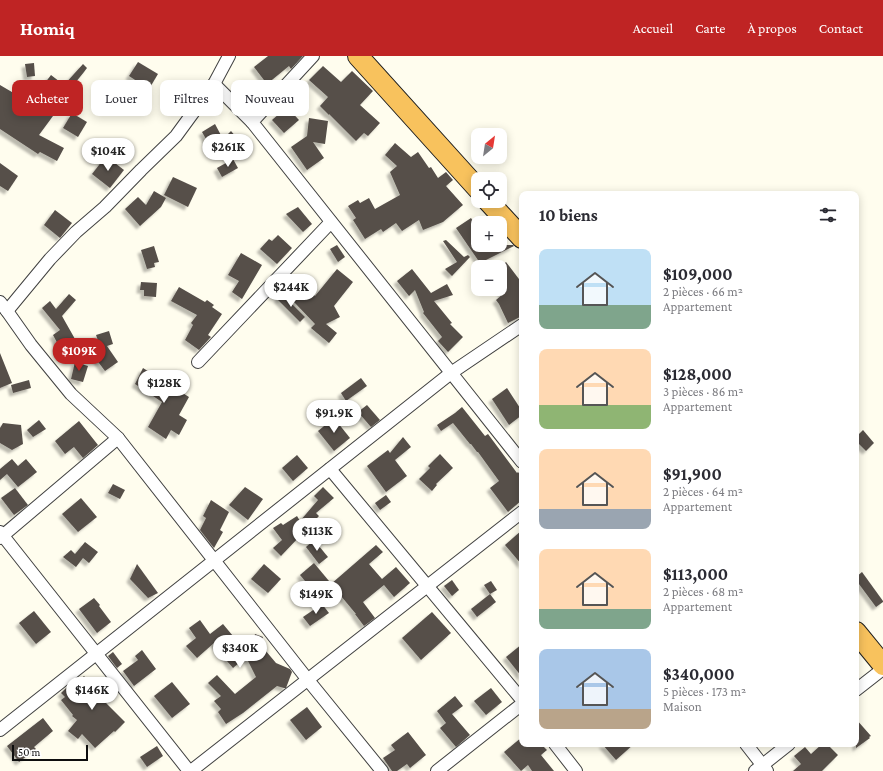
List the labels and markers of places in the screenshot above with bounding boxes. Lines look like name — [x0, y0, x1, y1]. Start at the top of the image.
pin: $261K — [200, 134, 256, 168]
pin: $104K — [80, 138, 136, 172]
pin: $244K — [263, 274, 319, 308]
pin: $109K — [51, 338, 107, 372]
pin: $128K — [136, 370, 192, 404]
pin: $91.9K — [301, 400, 367, 434]
pin: $113K — [289, 518, 345, 552]
pin: $149K — [288, 581, 344, 615]
pin: $340K — [212, 635, 268, 669]
pin: $146K — [64, 677, 120, 711]

